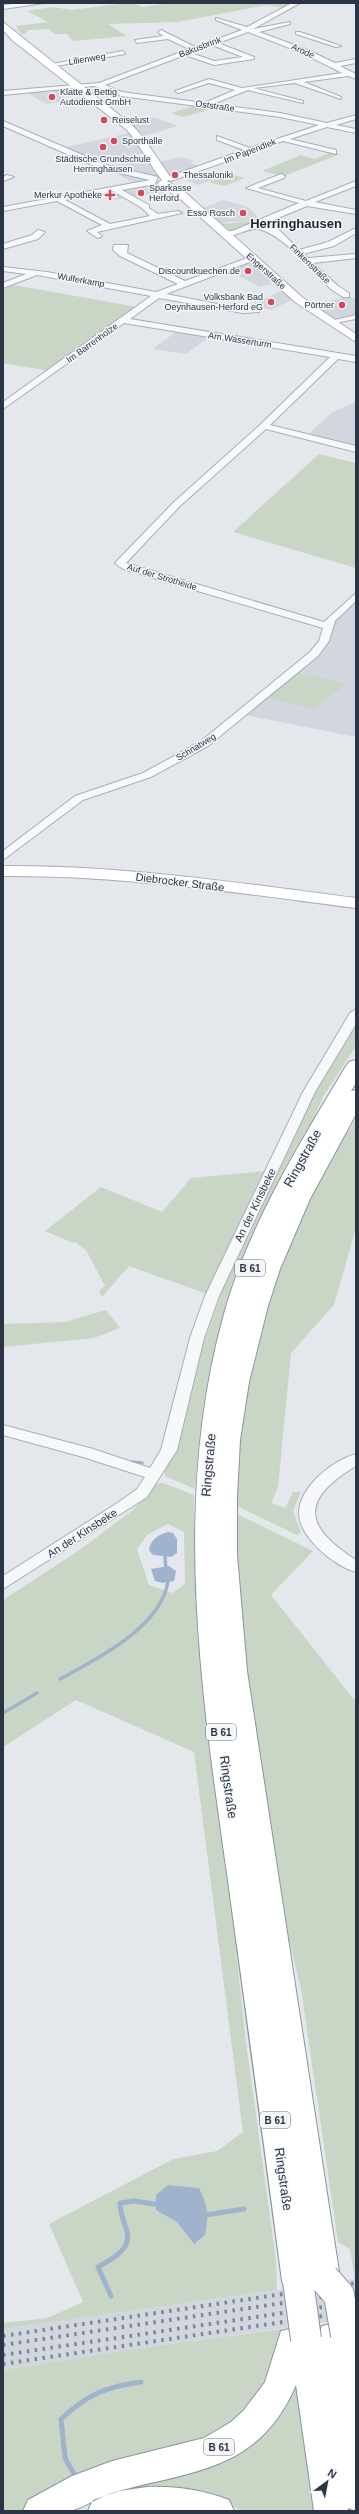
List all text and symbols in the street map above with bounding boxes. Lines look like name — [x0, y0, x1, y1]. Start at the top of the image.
street label: Bakusbrink — [177, 34, 223, 60]
street label: Arode — [290, 42, 316, 60]
street label: Lilienweg — [68, 51, 106, 67]
place label: Klatte & Bettig Autodienst GmbH — [60, 87, 131, 107]
marker: Klatte & Bettig Autodienst GmbH — [47, 92, 57, 102]
street label: Oststraße — [195, 98, 235, 114]
marker: Reiselust — [99, 115, 109, 125]
place label: Reiselust — [112, 115, 150, 125]
marker: Sporthalle — [109, 136, 119, 146]
place label: Sporthalle — [122, 136, 163, 146]
street label: Im Papendiek — [223, 136, 278, 166]
marker: Städtische Grundschule Herringhausen — [98, 142, 108, 152]
place label: Städtische Grundschule Herringhausen — [55, 154, 151, 174]
marker: Thessaloniki — [170, 170, 180, 180]
place label: Thessaloniki — [183, 170, 233, 180]
place label: Sparkasse Herford — [149, 183, 192, 203]
marker: Sparkasse Herford — [136, 188, 146, 198]
place label: Merkur Apotheke — [34, 190, 102, 200]
marker: Merkur Apotheke — [105, 190, 115, 200]
place label: Esso Rosch — [187, 208, 235, 218]
marker: Esso Rosch — [238, 208, 248, 218]
district label: Herringhausen — [250, 216, 342, 231]
street label: Finkenstraße — [288, 242, 332, 286]
street label: Engerstraße — [244, 251, 288, 291]
place label: Discountkuechen.de — [158, 266, 240, 276]
marker: Discountkuechen.de — [243, 266, 253, 276]
street label: Wulferkamp — [57, 271, 105, 289]
place label: Volksbank Bad Oeynhausen-Herford eG — [164, 292, 263, 312]
marker: Volksbank Bad Oeynhausen-Herford eG — [266, 297, 276, 307]
place label: Pörtner — [304, 300, 334, 310]
marker: Pörtner — [337, 300, 347, 310]
street label: Im Barrenholze — [64, 321, 120, 365]
street label: Am Wasserturm — [208, 330, 272, 350]
street label: Auf der Strotheide — [126, 562, 198, 592]
street label: Schnatweg — [174, 731, 218, 763]
street label: Diebrocker Straße — [135, 871, 225, 893]
street label: Ringstraße — [280, 1127, 324, 1190]
street label: An der Kinsbeke — [232, 1166, 278, 1244]
road number: B 61 — [235, 1260, 265, 1276]
street label: Ringstraße — [198, 1433, 219, 1497]
street label: An der Kinsbeke — [45, 1506, 119, 1560]
road number: B 61 — [206, 1724, 236, 1740]
street label: Ringstraße — [217, 1755, 240, 1820]
road number: B 61 — [260, 2112, 290, 2128]
street label: Ringstraße — [272, 2147, 295, 2212]
road number: B 61 — [204, 2439, 234, 2455]
north arrow — [307, 2462, 347, 2502]
text: N — [326, 2466, 339, 2481]

